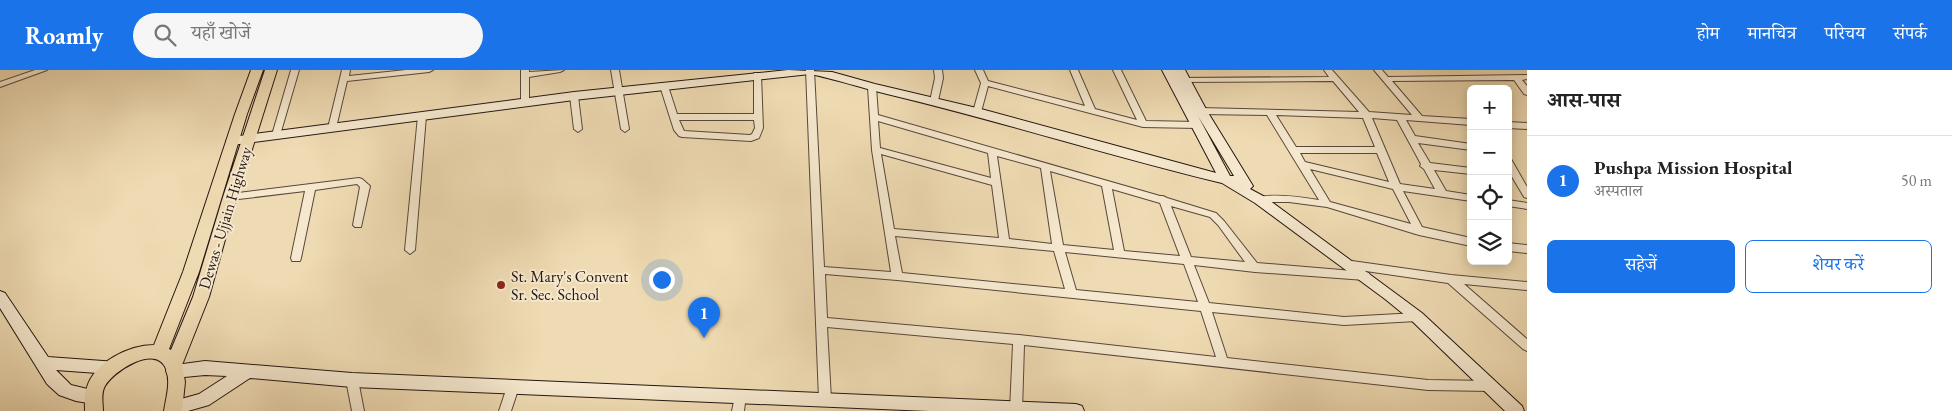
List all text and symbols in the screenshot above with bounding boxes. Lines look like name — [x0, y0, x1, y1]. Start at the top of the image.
search box — [133, 13, 483, 58]
text: Roamly — [25, 20, 103, 51]
text: यहाँ खोजें — [191, 20, 251, 45]
icon: search — [151, 21, 179, 49]
text: होम — [1697, 21, 1720, 44]
text: मानचित्र — [1748, 21, 1796, 44]
text: परिचय — [1824, 21, 1865, 44]
text: संपर्क — [1893, 21, 1927, 44]
map controls — [1467, 85, 1512, 265]
button: + — [1467, 85, 1512, 130]
text: आस-पास — [1547, 86, 1620, 113]
button: − — [1467, 130, 1512, 175]
street label: Dewas - Ujjain Highway — [193, 143, 257, 292]
text: Pushpa Mission Hospital — [1594, 155, 1792, 180]
text: 1 — [1559, 170, 1567, 191]
text: 50 m — [1901, 170, 1932, 191]
button: locate — [1467, 175, 1512, 220]
text: अस्पताल — [1594, 180, 1643, 201]
button: layers — [1467, 220, 1512, 265]
button: सहेजें — [1547, 240, 1735, 293]
button: शेयर करें — [1745, 240, 1932, 293]
place label: St. Mary's Convent Sr. Sec. School — [511, 266, 628, 305]
your location — [649, 267, 675, 293]
marker: St. Mary's Convent Sr. Sec. School — [495, 279, 507, 291]
pin: 1 — [688, 297, 720, 338]

